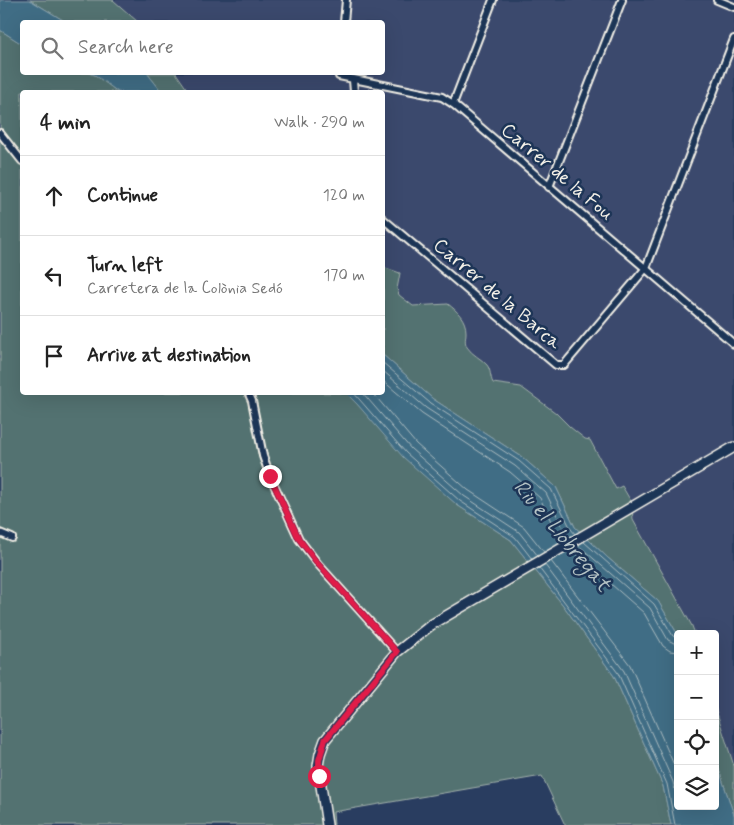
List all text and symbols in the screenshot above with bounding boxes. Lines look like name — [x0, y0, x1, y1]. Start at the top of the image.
search box — [20, 20, 385, 75]
icon: search — [38, 34, 66, 62]
text: Search here — [78, 35, 174, 60]
text: 4 min — [40, 109, 91, 137]
text: Walk · 290 m — [274, 112, 365, 133]
street label: Carrer de la Fou — [495, 117, 619, 227]
icon: ahead — [40, 182, 68, 210]
text: Continue — [87, 183, 158, 208]
text: 120 m — [323, 185, 365, 206]
street label: Carrer de la Barca — [427, 232, 568, 356]
text: Turn left — [87, 253, 163, 278]
icon: left — [40, 262, 68, 290]
text: 170 m — [323, 265, 365, 286]
text: Carretera de la Colònia Sedó — [87, 278, 283, 299]
icon: arrive — [40, 342, 68, 370]
text: Arrive at destination — [87, 343, 251, 368]
route end — [259, 465, 282, 488]
water label: Riu el Llobregat — [505, 474, 618, 600]
map controls — [674, 630, 719, 810]
button: + — [674, 630, 719, 675]
button: − — [674, 675, 719, 720]
button: locate — [674, 720, 719, 765]
route start — [308, 765, 331, 788]
button: layers — [674, 765, 719, 810]

